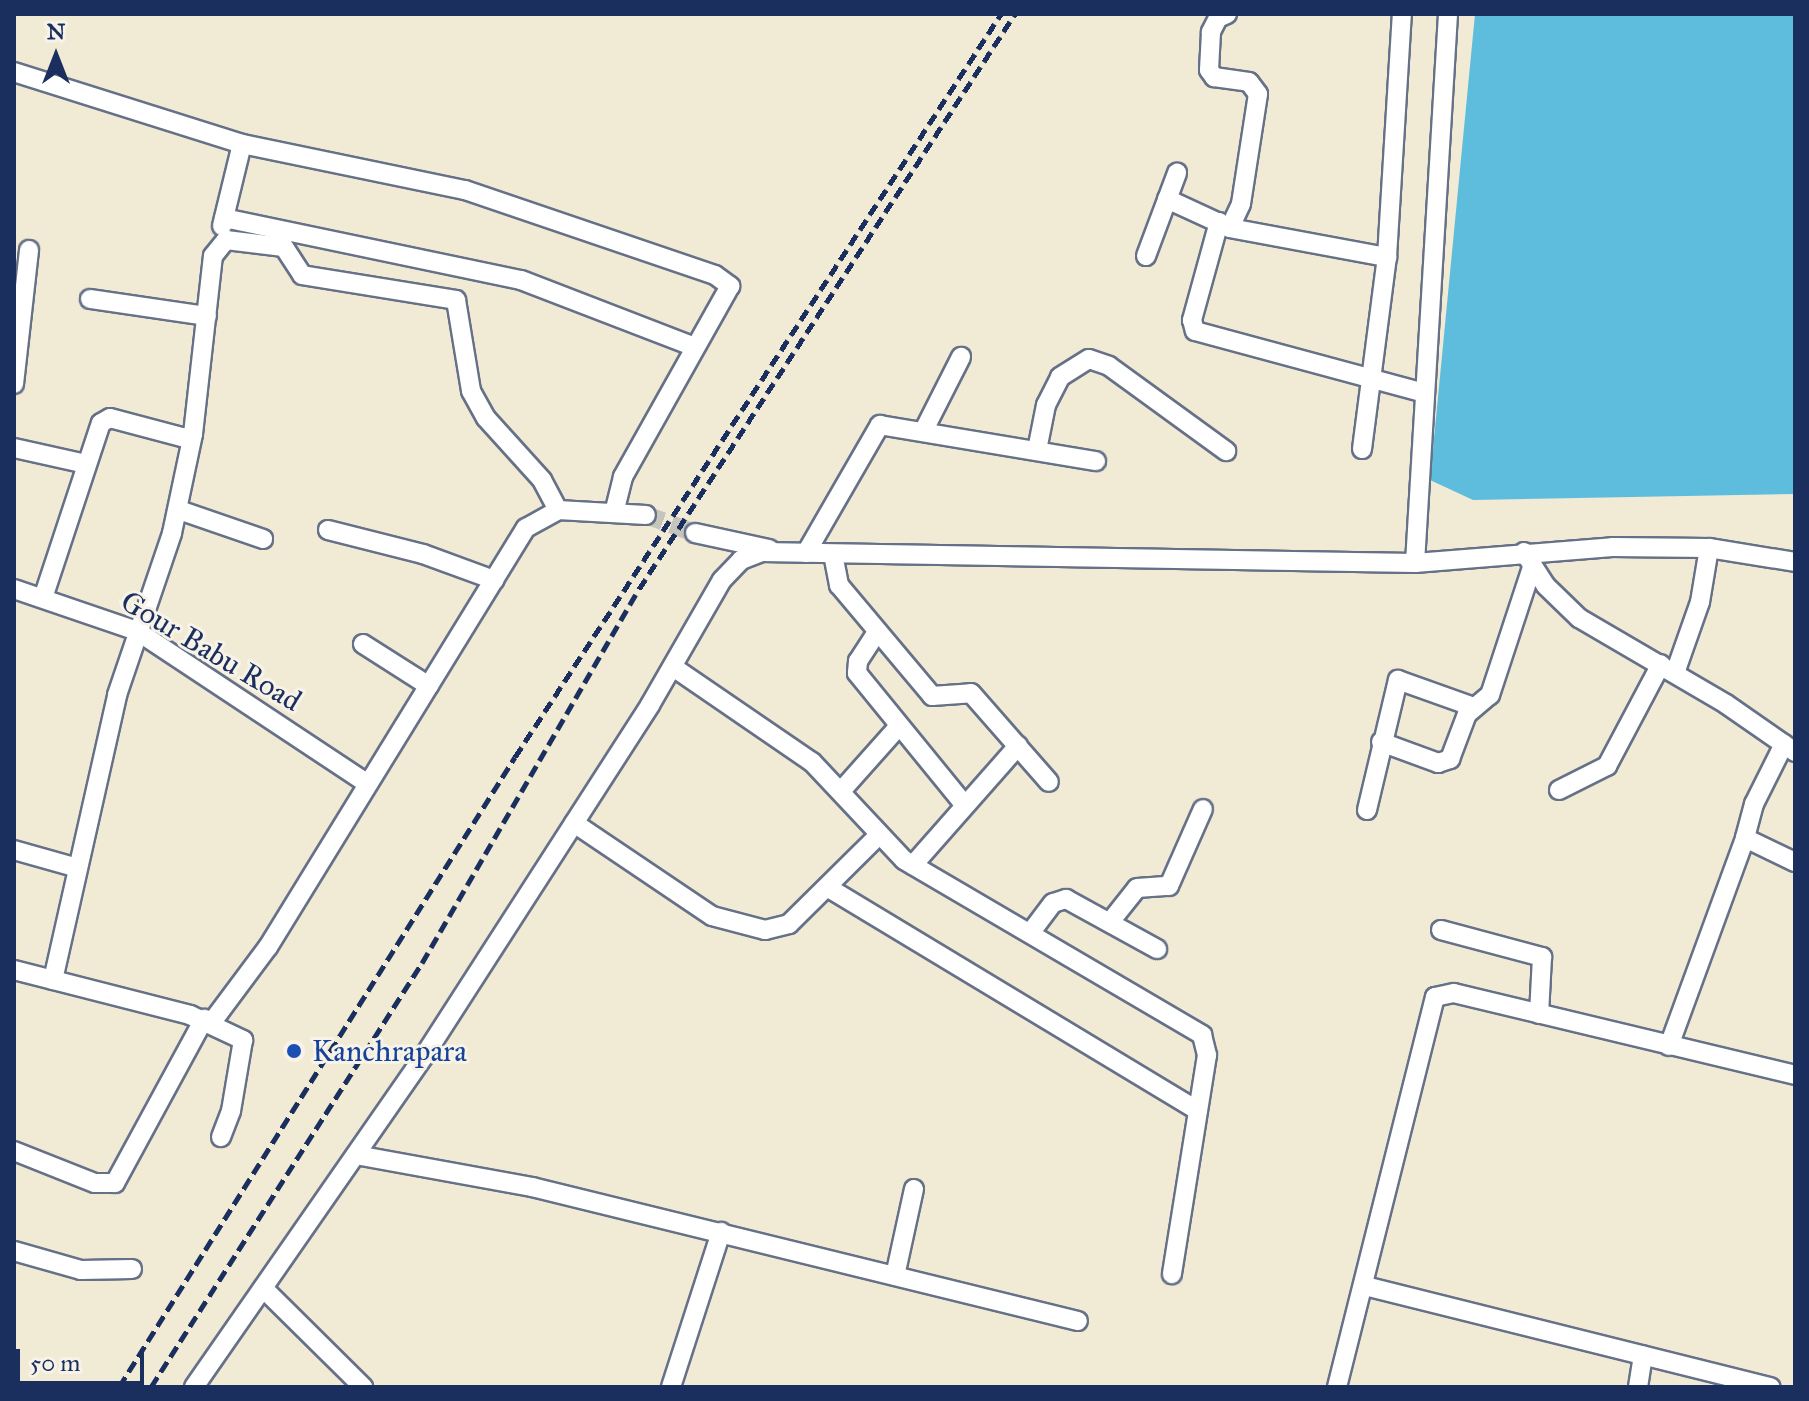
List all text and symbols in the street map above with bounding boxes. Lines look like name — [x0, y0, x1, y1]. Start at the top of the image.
north arrow — [16, 16, 96, 96]
text: N — [47, 18, 65, 45]
street label: Gour Babu Road — [114, 583, 308, 719]
place label: Kanchrapara — [312, 1033, 467, 1069]
marker: Kanchrapara — [283, 1040, 305, 1062]
scale bar — [20, 1333, 148, 1383]
text: 50 m — [30, 1348, 80, 1378]

